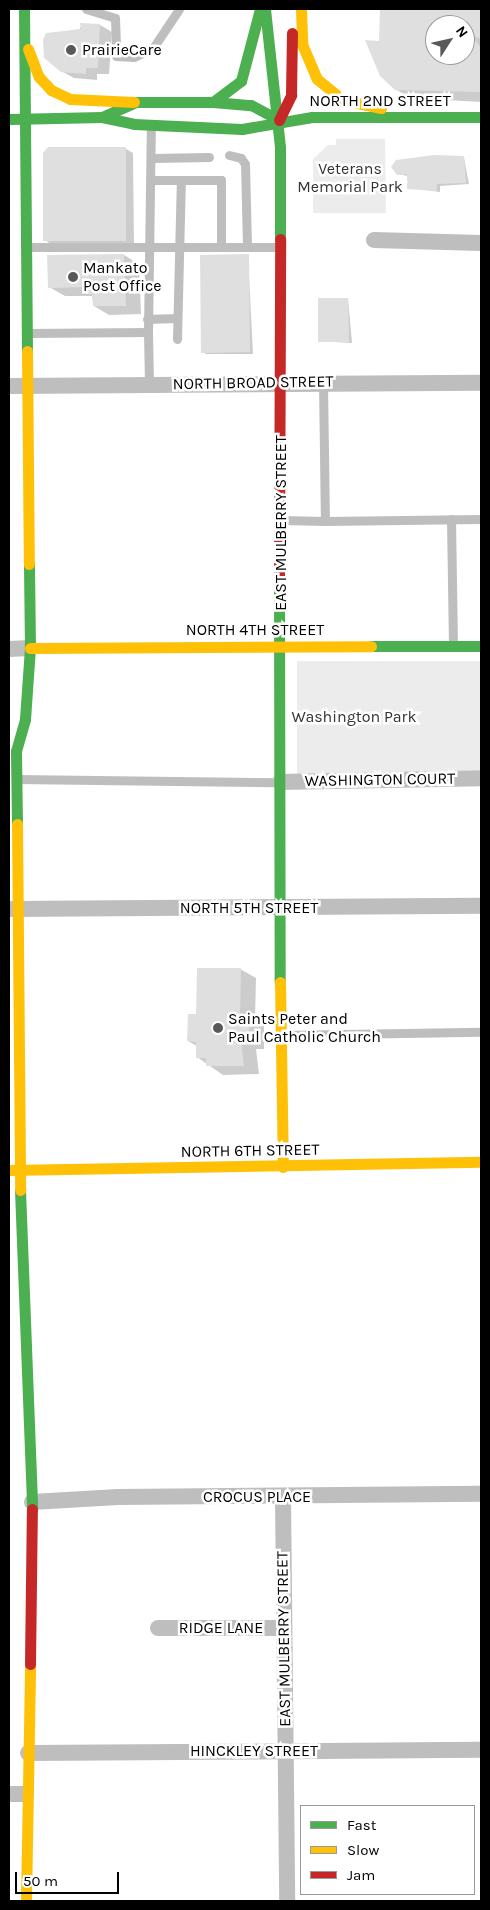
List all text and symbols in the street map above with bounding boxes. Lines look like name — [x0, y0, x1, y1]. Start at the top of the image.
north arrow — [425, 15, 475, 65]
text: N — [452, 23, 472, 41]
place label: PrairieCare — [82, 40, 162, 60]
marker: PrairieCare — [64, 43, 78, 57]
street label: NORTH 2ND STREET — [309, 91, 451, 111]
park label: Veterans Memorial Park — [297, 159, 403, 197]
place label: Mankato Post Office — [83, 258, 161, 296]
marker: Mankato Post Office — [67, 271, 79, 283]
street label: NORTH BROAD STREET — [173, 372, 333, 394]
street label: EAST MULBERRY STREET — [271, 435, 291, 611]
street label: NORTH 4TH STREET — [186, 620, 324, 640]
park label: Washington Park — [292, 707, 416, 727]
street label: WASHINGTON COURT — [305, 769, 455, 791]
street label: NORTH 5TH STREET — [180, 898, 318, 918]
place label: Saints Peter and Paul Catholic Church — [228, 1009, 381, 1047]
marker: Saints Peter and Paul Catholic Church — [212, 1022, 224, 1034]
street label: NORTH 6TH STREET — [180, 1140, 320, 1162]
street label: CROCUS PLACE — [203, 1487, 311, 1507]
street label: EAST MULBERRY STREET — [273, 1551, 295, 1727]
street label: RIDGE LANE — [179, 1618, 263, 1638]
street label: HINCKLEY STREET — [190, 1741, 318, 1761]
legend — [300, 1805, 475, 1895]
text: Fast — [347, 1816, 376, 1834]
text: Slow — [347, 1841, 379, 1859]
scale bar — [18, 1862, 121, 1894]
text: Jam — [347, 1866, 375, 1884]
text: 50 m — [23, 1872, 58, 1890]

